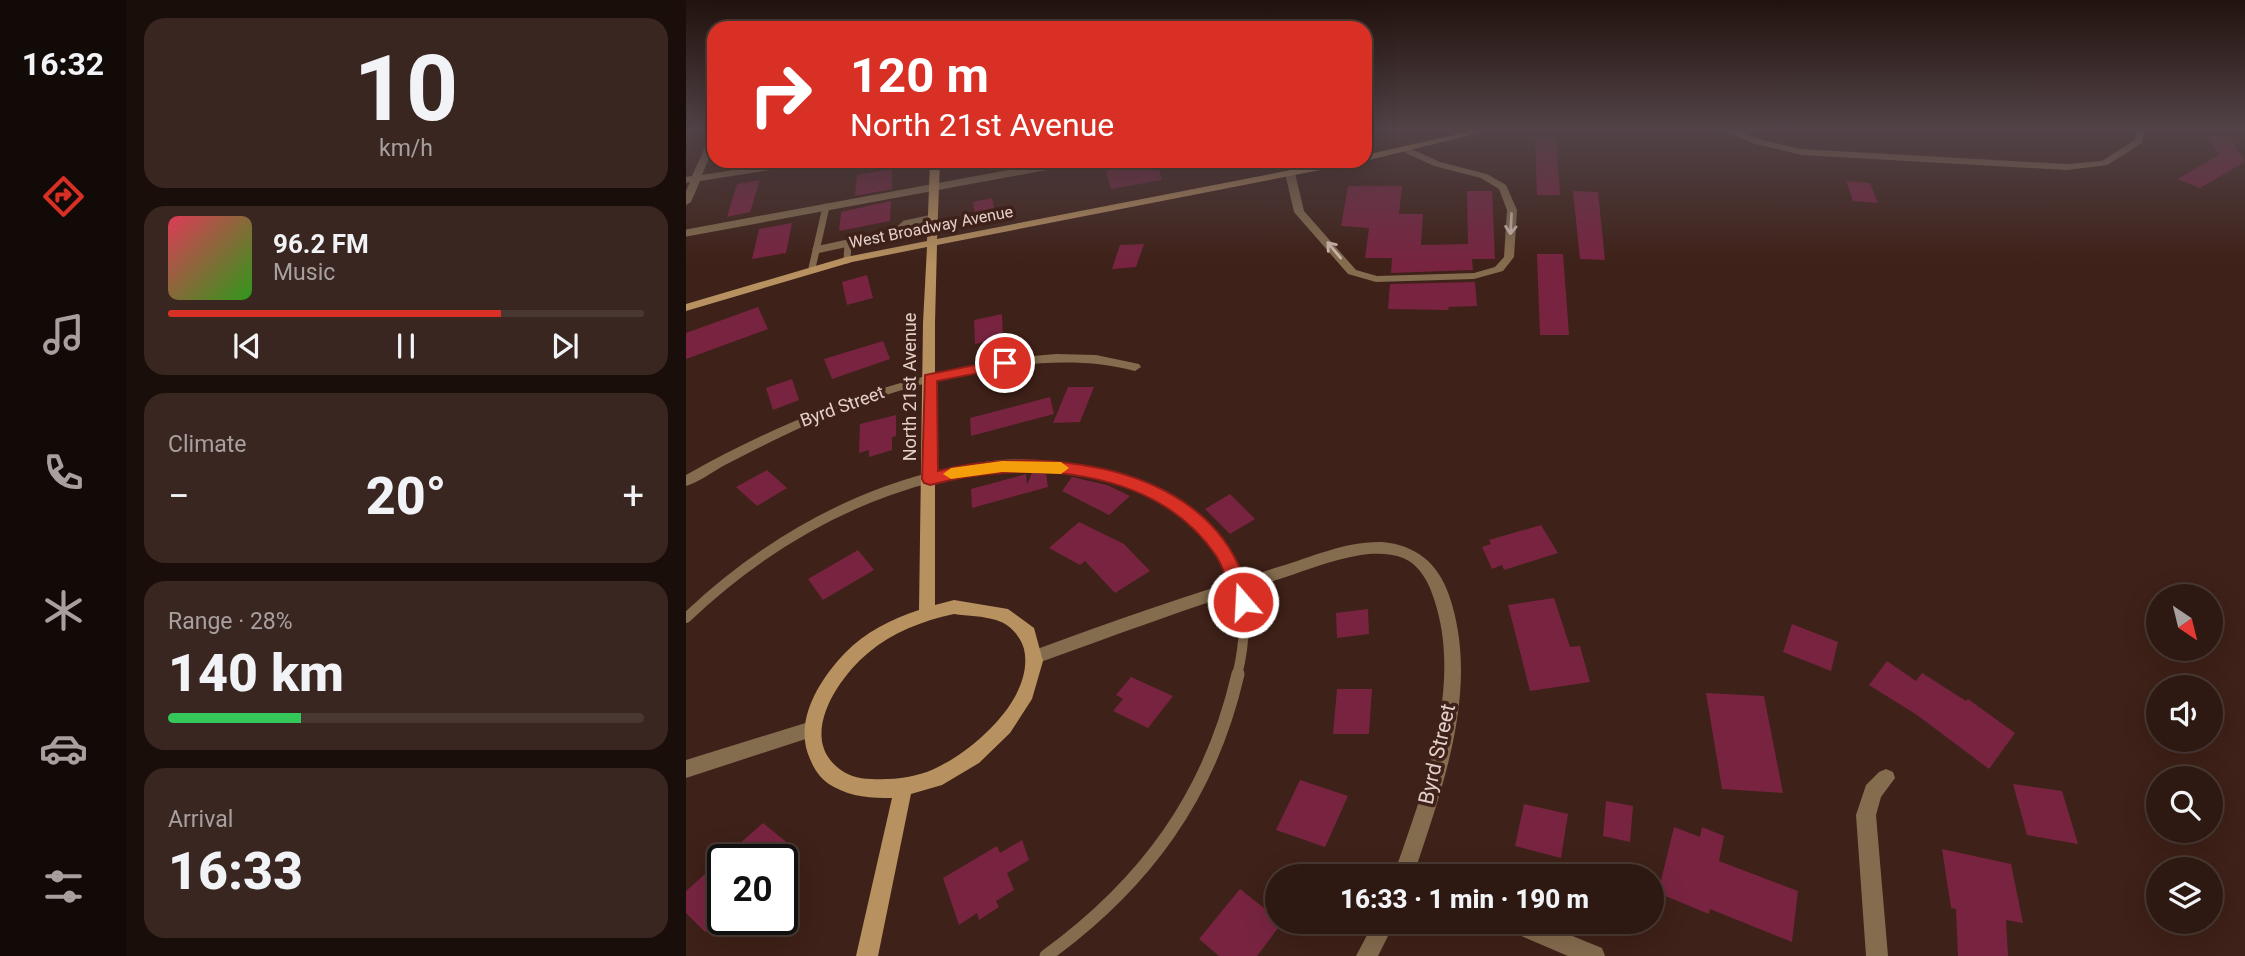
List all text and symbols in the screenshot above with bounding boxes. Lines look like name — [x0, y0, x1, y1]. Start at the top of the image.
text: 10 — [354, 36, 458, 142]
text: 16:32 — [22, 45, 104, 83]
text: 120 m — [850, 47, 989, 104]
icon: right — [735, 49, 826, 140]
text: North 21st Avenue — [850, 106, 1114, 144]
text: km/h — [379, 135, 433, 162]
icon: directions — [39, 172, 88, 221]
street label: West Broadway Avenue — [847, 202, 1015, 252]
one-way arrow — [1504, 212, 1517, 234]
text: 96.2 FM — [273, 229, 369, 259]
one-way arrow — [1326, 241, 1342, 259]
text: Music — [273, 259, 335, 286]
icon: music — [39, 310, 88, 359]
street label: North 21st Avenue — [899, 313, 920, 461]
icon: previous — [228, 327, 266, 365]
icon: pause — [387, 327, 425, 365]
icon: next — [546, 327, 584, 365]
pin — [975, 333, 1035, 393]
icon: arrive — [986, 344, 1024, 382]
street label: Byrd Street — [797, 381, 887, 431]
text: Climate — [168, 431, 247, 458]
icon: phone — [39, 448, 88, 497]
text: 20° — [366, 466, 446, 527]
text: − — [168, 474, 190, 518]
text: + — [622, 474, 644, 518]
position arrow — [1206, 565, 1280, 639]
north arrow — [2146, 584, 2222, 662]
map controls — [2146, 584, 2223, 934]
icon: climate — [39, 586, 88, 635]
text: Range · 28% — [168, 608, 293, 635]
text: 140 km — [168, 643, 344, 704]
button: sound — [2146, 675, 2223, 752]
street label: Byrd Street — [1414, 701, 1460, 807]
icon: car — [39, 724, 88, 773]
button: search — [2146, 766, 2223, 843]
text: Arrival — [168, 806, 233, 833]
text: 16:33 — [168, 841, 303, 902]
speed limit sign: 20 — [707, 844, 798, 935]
button: layers — [2146, 857, 2223, 934]
icon: filters — [39, 862, 88, 911]
text: 16:33 · 1 min · 190 m — [1340, 884, 1589, 914]

